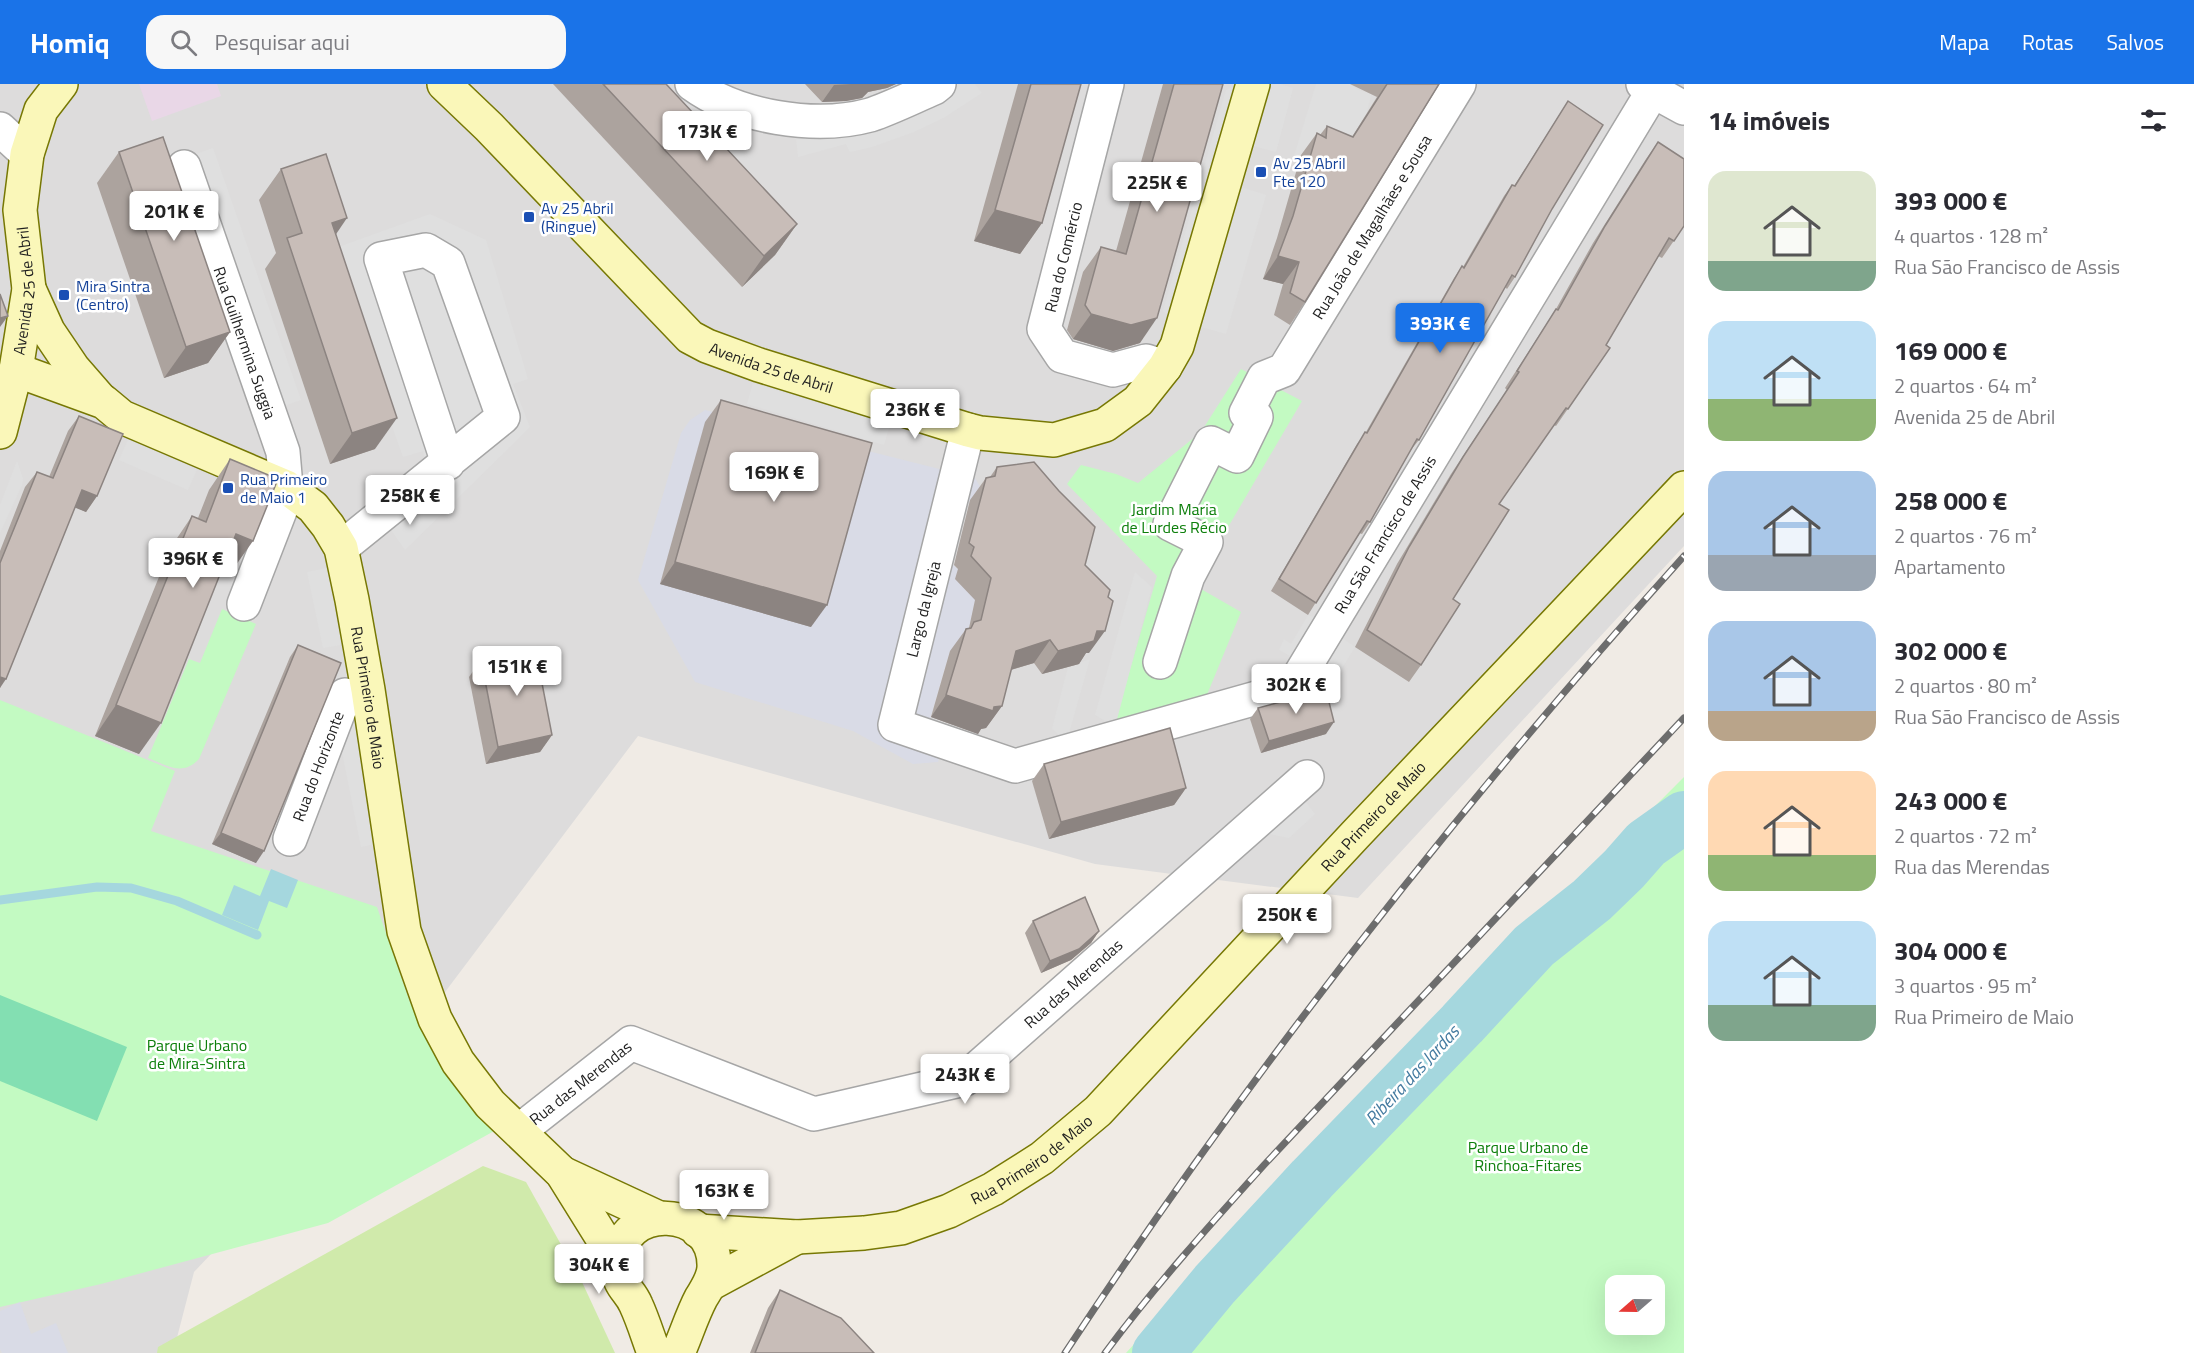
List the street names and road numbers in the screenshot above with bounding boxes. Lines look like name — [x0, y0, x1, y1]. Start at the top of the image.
street label: Rua João de Magalhães e Sousa — [1306, 130, 1437, 324]
street label: Rua do Comércio — [1038, 199, 1088, 315]
street label: Avenida 25 de Abril — [7, 225, 41, 357]
street label: Rua Guilhermina Suggia — [207, 263, 283, 422]
street label: Avenida 25 de Abril — [706, 336, 836, 399]
street label: Rua São Francisco de Assis — [1328, 451, 1442, 618]
street label: Largo da Igreja — [899, 558, 947, 660]
street label: Rua Primeiro de Maio — [345, 624, 392, 771]
street label: Rua do Horizonte — [286, 707, 350, 825]
street label: Rua Primeiro de Maio — [1315, 755, 1431, 877]
street label: Rua das Merendas — [1018, 933, 1128, 1034]
street label: Rua das Merendas — [524, 1035, 637, 1131]
street label: Rua Primeiro de Maio — [966, 1109, 1098, 1210]

